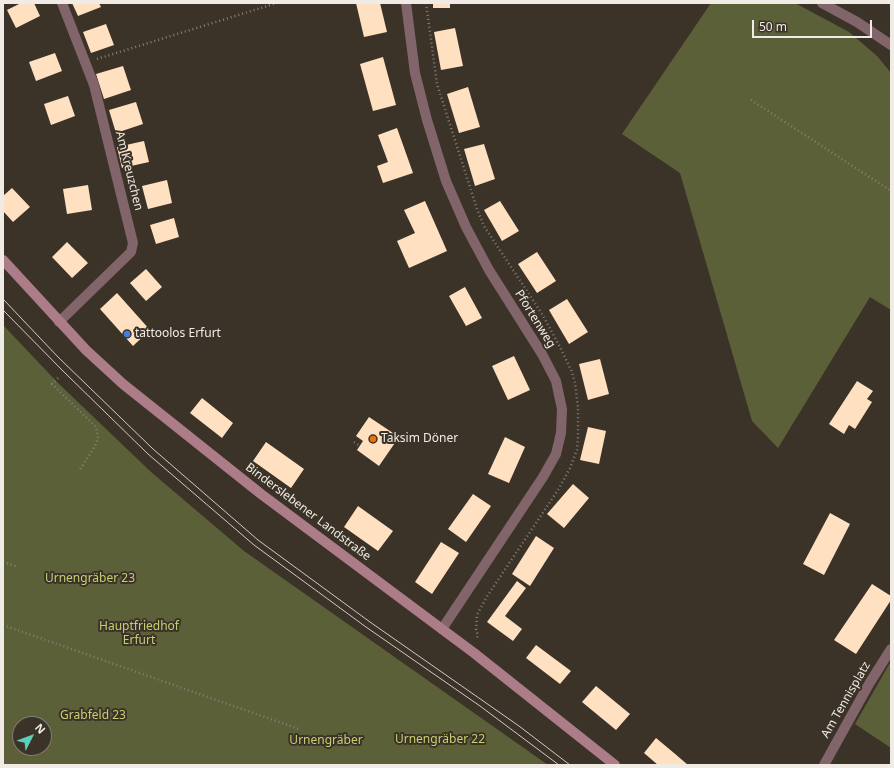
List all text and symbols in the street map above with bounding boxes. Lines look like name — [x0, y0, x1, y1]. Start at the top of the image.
scale bar — [754, 12, 874, 38]
text: 50 m — [759, 18, 787, 35]
street label: Am Kreuzchen — [112, 130, 146, 212]
street label: Pfortenweg — [511, 287, 559, 351]
place label: tattoolos Erfurt — [135, 327, 221, 341]
marker: tattoolos Erfurt — [122, 329, 132, 339]
place label: Taksim Döner — [381, 432, 458, 446]
marker: Taksim Döner — [368, 434, 378, 444]
street label: Binderslebener Landstraße — [243, 460, 373, 564]
park label: Urnengräber 23 — [45, 572, 135, 586]
park label: Hauptfriedhof Erfurt — [99, 620, 179, 648]
street label: Am Tennisplatz — [818, 659, 874, 741]
park label: Grabfeld 23 — [60, 709, 126, 723]
north arrow — [12, 716, 52, 756]
text: N — [32, 720, 49, 737]
park label: Urnengräber 22 — [395, 733, 485, 747]
park label: Urnengräber — [289, 734, 363, 748]

